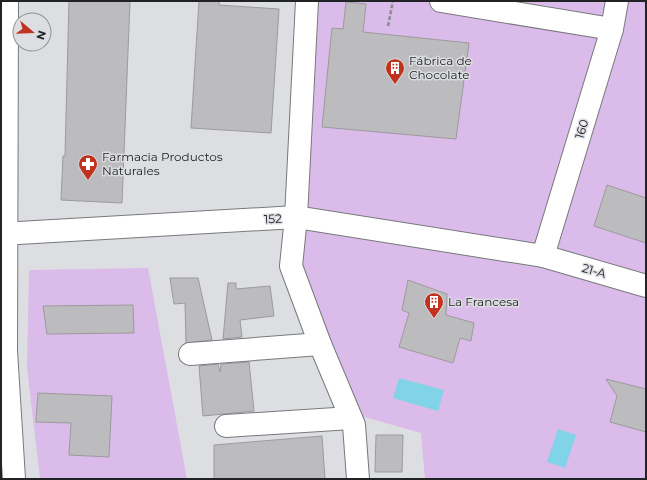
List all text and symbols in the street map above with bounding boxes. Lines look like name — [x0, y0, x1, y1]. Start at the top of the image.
north arrow — [12, 12, 52, 52]
text: N — [33, 29, 50, 42]
place label: Fábrica de Chocolate — [409, 53, 472, 82]
building icon: Fábrica de Chocolate — [384, 57, 406, 85]
street label: 160 — [571, 117, 592, 140]
place label: Farmacia Productos Naturales — [102, 149, 223, 178]
pharmacy icon: Farmacia Productos Naturales — [77, 153, 99, 181]
street label: 152 — [264, 211, 282, 226]
street label: 21-A — [580, 260, 608, 281]
building icon: La Francesa — [423, 291, 445, 319]
place label: La Francesa — [448, 294, 519, 309]

